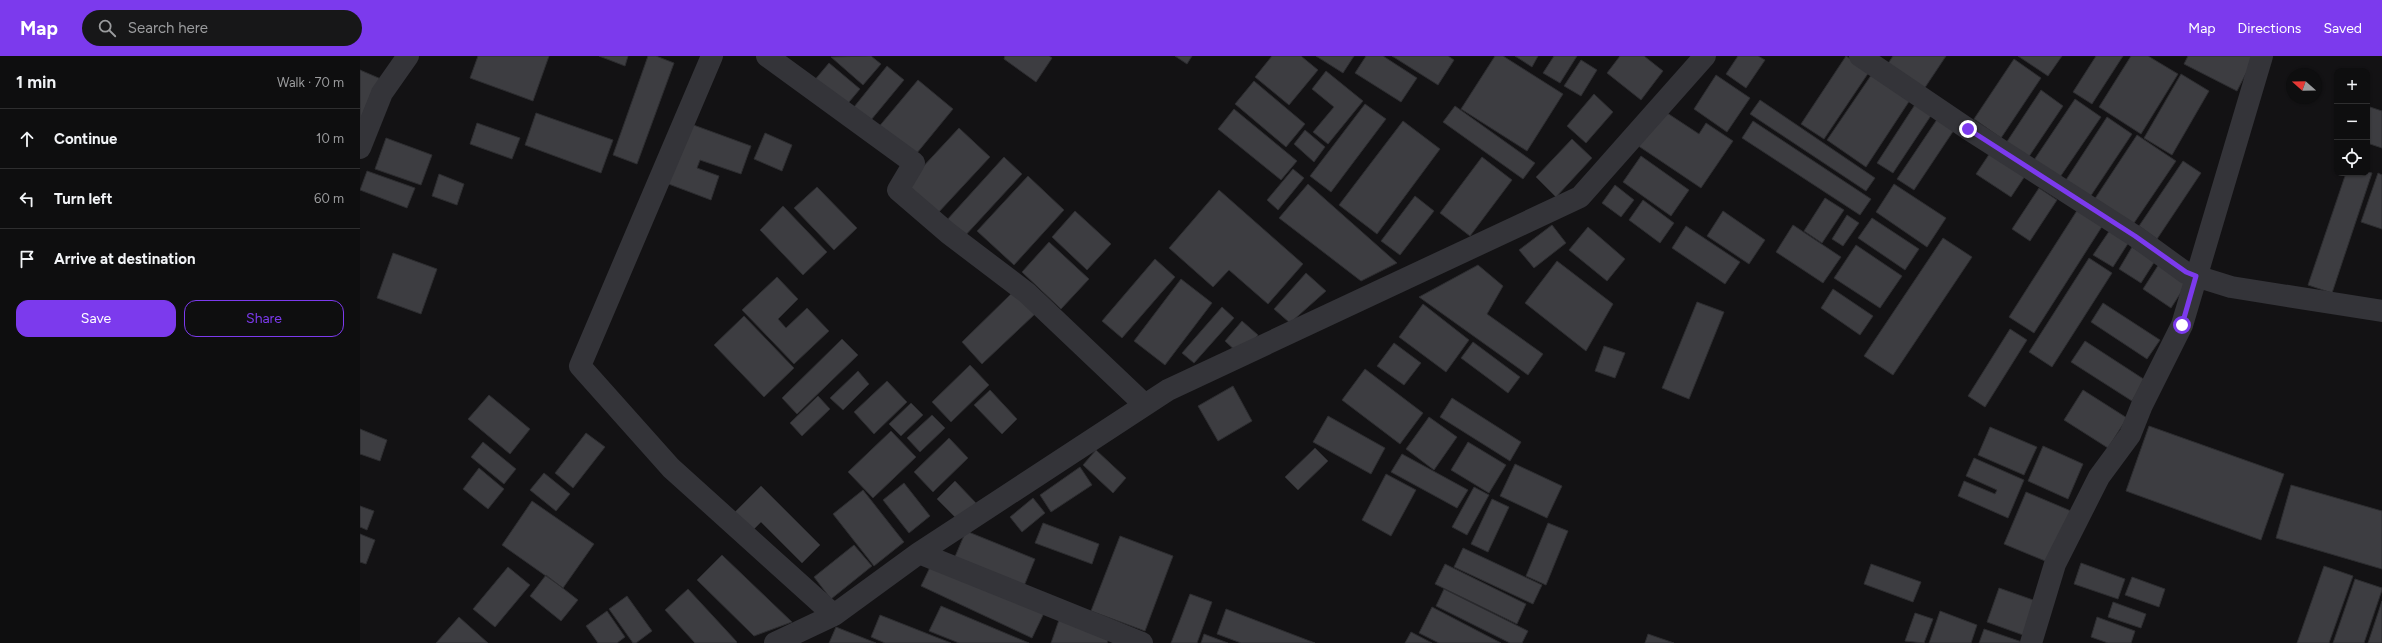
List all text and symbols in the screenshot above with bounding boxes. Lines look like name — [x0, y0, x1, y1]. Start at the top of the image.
search box — [82, 10, 362, 46]
text: Map — [20, 17, 58, 40]
icon: search — [96, 17, 118, 39]
text: Search here — [128, 19, 208, 37]
text: Map — [2188, 20, 2216, 37]
text: Directions — [2238, 20, 2301, 37]
text: Saved — [2323, 20, 2362, 37]
north arrow — [2286, 68, 2322, 104]
map controls — [2334, 68, 2370, 176]
button: + — [2334, 68, 2370, 104]
text: 1 min — [16, 72, 56, 92]
text: Walk · 70 m — [277, 75, 344, 90]
button: − — [2334, 104, 2370, 140]
route end — [1959, 120, 1977, 138]
icon: ahead — [16, 128, 38, 150]
text: Continue — [54, 130, 117, 148]
text: 10 m — [316, 131, 344, 146]
button: locate — [2334, 140, 2370, 176]
icon: left — [16, 188, 38, 210]
text: Turn left — [54, 190, 112, 208]
text: 60 m — [314, 191, 344, 206]
icon: arrive — [16, 248, 38, 270]
text: Arrive at destination — [54, 250, 195, 268]
button: Save — [16, 300, 176, 337]
button: Share — [184, 300, 344, 337]
route start — [2173, 316, 2191, 334]

